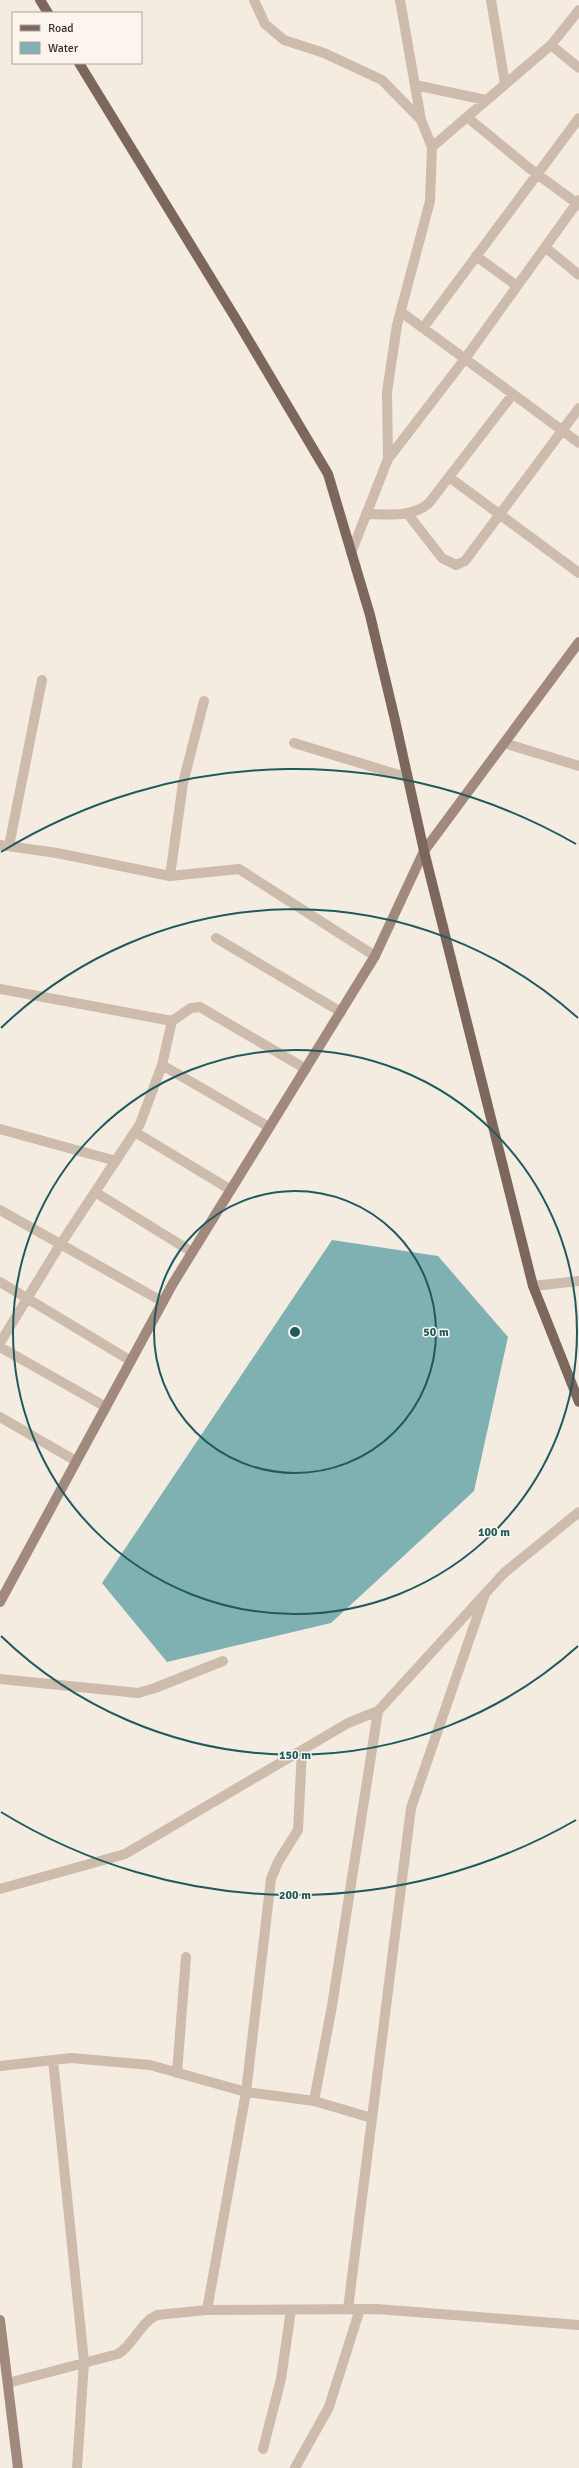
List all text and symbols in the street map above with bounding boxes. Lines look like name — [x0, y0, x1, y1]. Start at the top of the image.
legend — [12, 12, 142, 64]
text: Road — [48, 21, 74, 36]
text: Water — [48, 41, 79, 56]
centre of rings — [288, 1325, 302, 1339]
text: 50 m — [423, 1325, 449, 1340]
text: 100 m — [478, 1525, 510, 1540]
text: 150 m — [279, 1748, 311, 1763]
text: 200 m — [279, 1888, 311, 1903]

